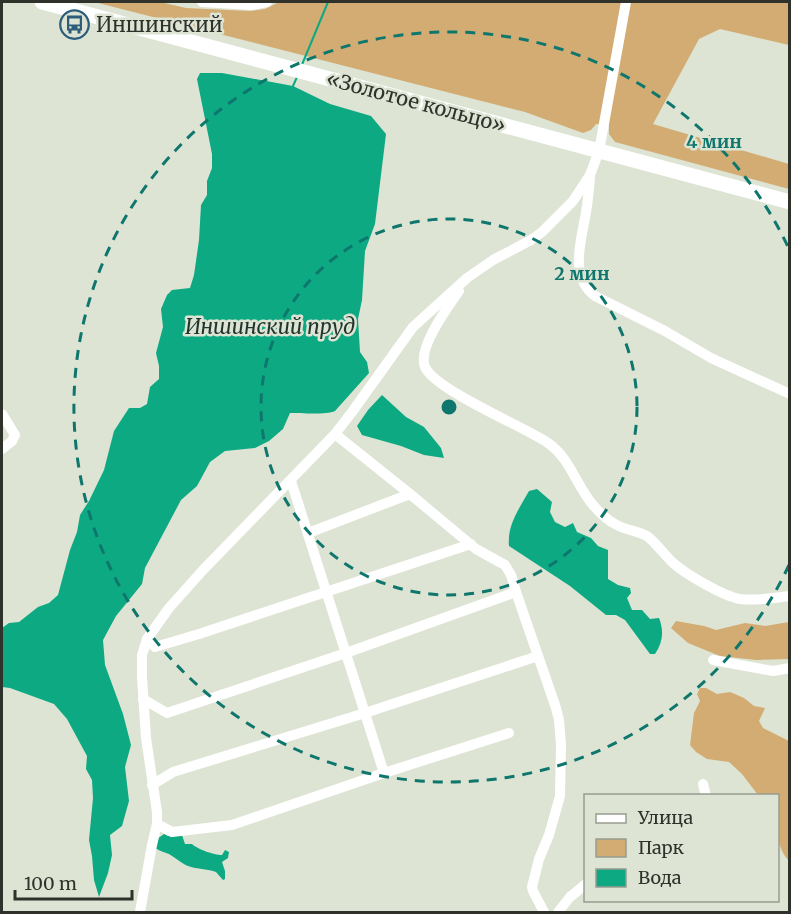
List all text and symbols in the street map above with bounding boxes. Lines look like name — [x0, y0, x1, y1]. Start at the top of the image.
bus stop icon: Иншинский — [59, 9, 91, 41]
place label: Иншинский — [96, 12, 223, 37]
street label: «Золотое кольцо» — [324, 66, 509, 138]
text: 4 мин — [686, 130, 742, 153]
text: 2 мин — [554, 262, 610, 285]
water label: Иншинский пруд — [185, 313, 355, 340]
centre of rings — [439, 397, 459, 417]
legend — [584, 794, 779, 902]
text: Улица — [637, 806, 693, 829]
text: Парк — [638, 836, 684, 859]
scale bar — [15, 863, 132, 901]
text: Вода — [638, 866, 682, 889]
text: 100 m — [24, 872, 77, 895]

